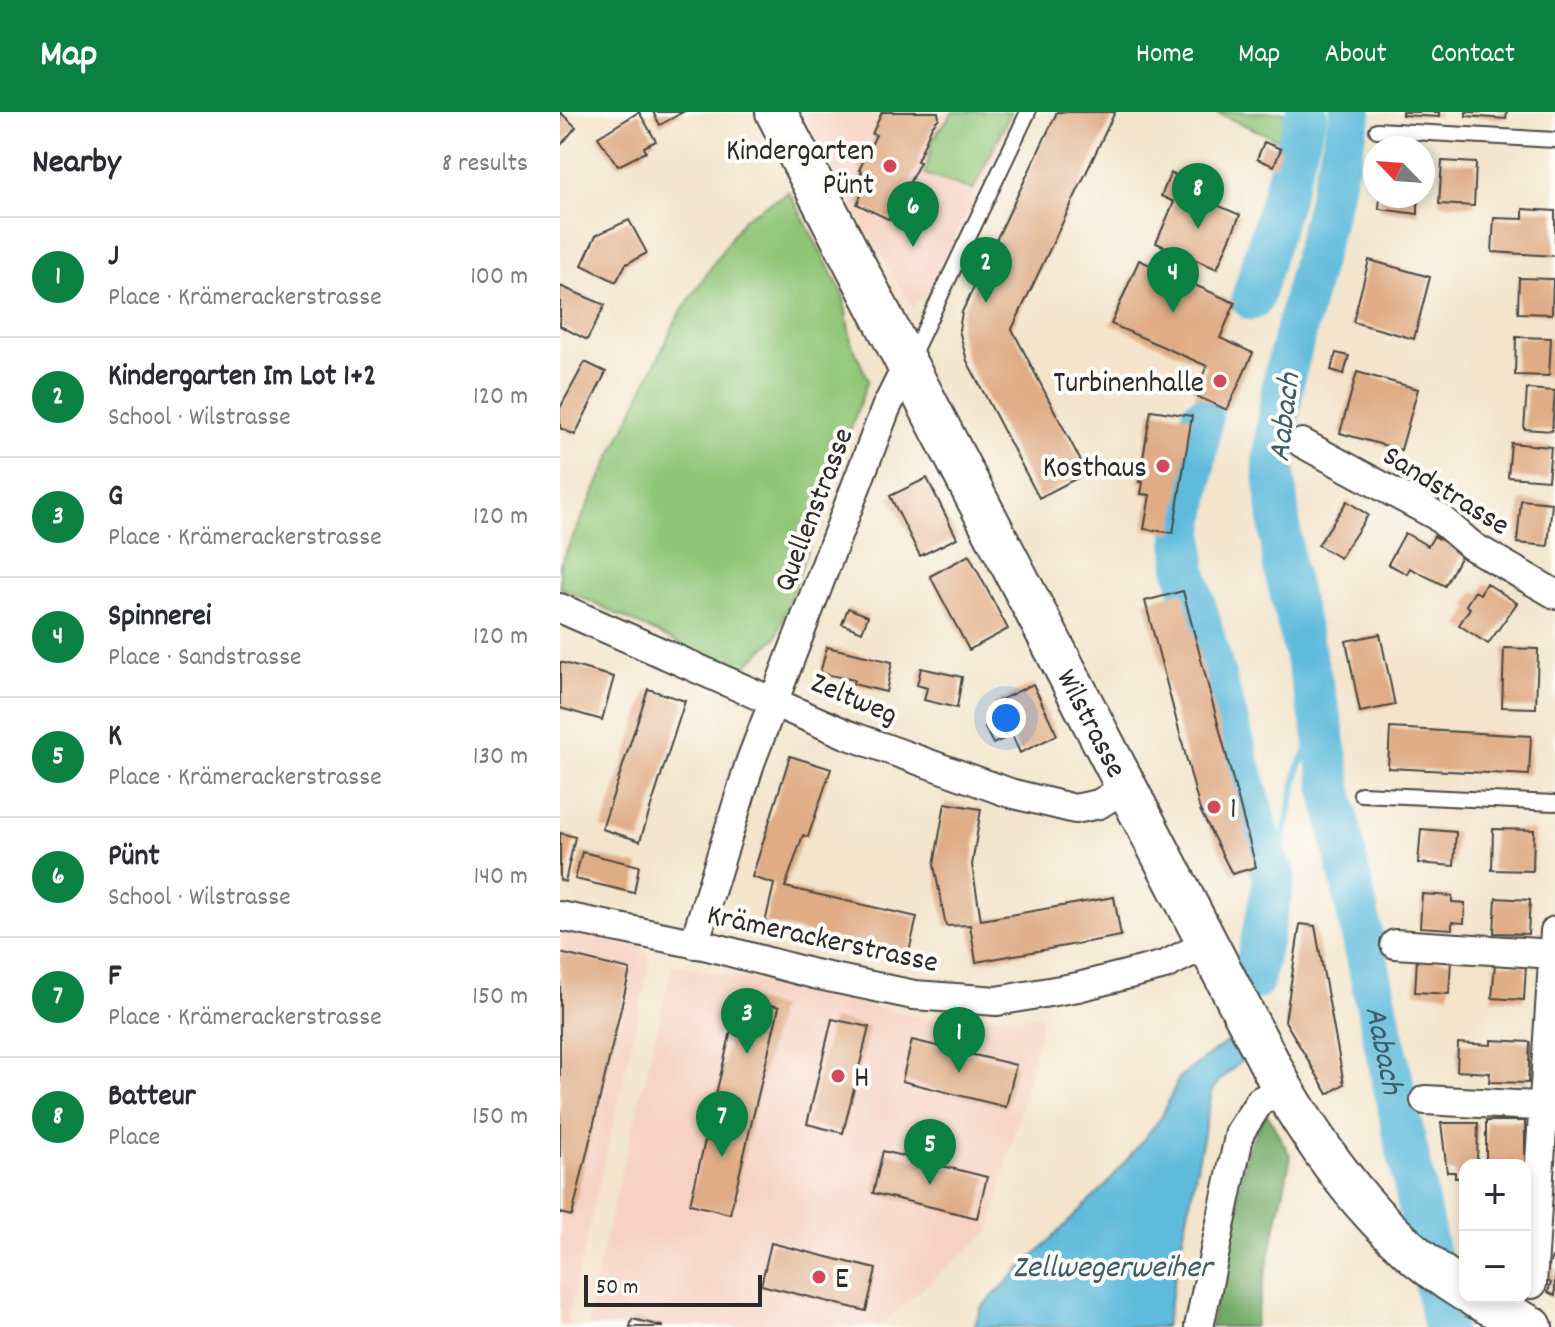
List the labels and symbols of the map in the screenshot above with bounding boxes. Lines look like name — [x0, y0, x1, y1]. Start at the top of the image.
place label: Kindergarten Pünt — [726, 132, 874, 209]
north arrow — [1363, 136, 1435, 208]
marker: Kindergarten Pünt — [881, 157, 899, 175]
pin: 8 — [1172, 163, 1224, 229]
pin: 6 — [887, 181, 939, 247]
pin: 2 — [960, 237, 1012, 303]
pin: 4 — [1147, 247, 1199, 313]
place label: Turbinenhalle — [1053, 364, 1204, 407]
water label: Aabach — [1259, 369, 1315, 465]
marker: Turbinenhalle — [1211, 372, 1229, 390]
street label: Quellenstrasse — [765, 422, 867, 599]
street label: Sandstrasse — [1373, 437, 1516, 549]
place label: Kosthaus — [1043, 449, 1147, 492]
marker: Kosthaus — [1154, 457, 1172, 475]
street label: Wilstrasse — [1043, 663, 1135, 787]
street label: Zeltweg — [803, 664, 903, 739]
your location — [986, 698, 1026, 738]
place label: 1 — [1230, 790, 1237, 833]
marker: 1 — [1205, 798, 1223, 816]
street label: Krämerackerstrasse — [703, 896, 941, 987]
pin: 3 — [721, 988, 773, 1054]
water label: Aabach — [1350, 1002, 1413, 1100]
pin: 1 — [933, 1007, 985, 1073]
place label: H — [854, 1059, 869, 1102]
marker: H — [829, 1067, 847, 1085]
pin: 7 — [696, 1091, 748, 1157]
pin: 5 — [904, 1119, 956, 1185]
water label: Zellwegerweiher — [1012, 1247, 1215, 1293]
place label: E — [835, 1260, 849, 1303]
marker: E — [810, 1268, 828, 1286]
scale bar — [584, 1271, 762, 1307]

